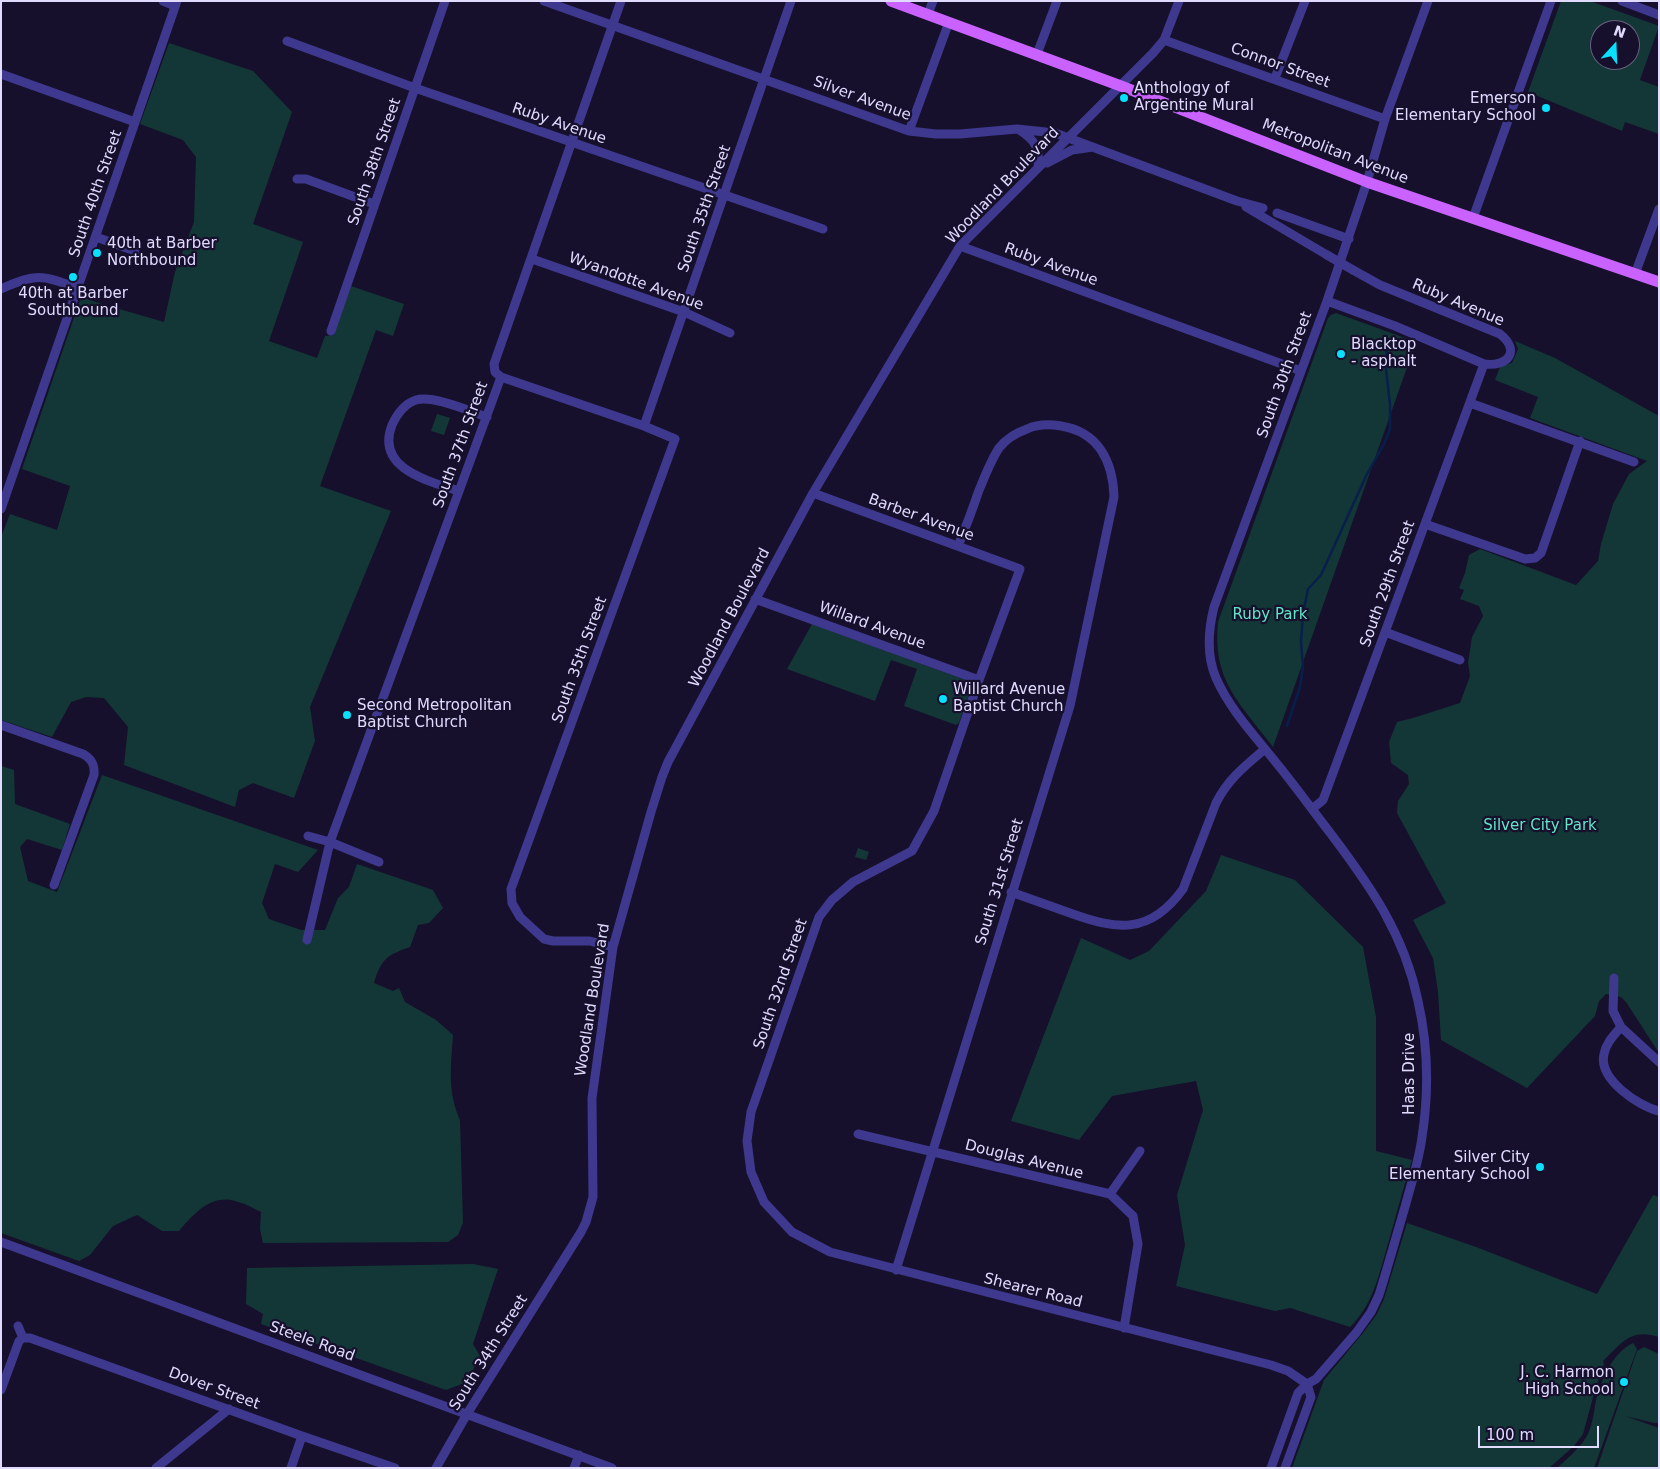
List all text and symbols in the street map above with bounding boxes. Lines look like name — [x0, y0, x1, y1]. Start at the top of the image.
north arrow — [1590, 20, 1640, 70]
text: N — [1612, 22, 1628, 41]
street label: Connor Street — [1228, 40, 1332, 92]
street label: Silver Avenue — [811, 73, 913, 125]
place label: Anthology of Argentine Mural — [1134, 80, 1254, 115]
place label: Emerson Elementary School — [1395, 90, 1536, 125]
marker: Anthology of Argentine Mural — [1118, 92, 1130, 104]
street label: South 38th Street — [345, 96, 405, 228]
street label: Ruby Avenue — [510, 100, 608, 148]
marker: Emerson Elementary School — [1540, 102, 1552, 114]
street label: Metropolitan Avenue — [1259, 116, 1411, 188]
street label: Woodland Boulevard — [943, 124, 1063, 248]
street label: South 40th Street — [66, 128, 126, 260]
street label: South 35th Street — [675, 143, 735, 275]
place label: 40th at Barber Northbound — [107, 235, 217, 270]
street label: Ruby Avenue — [1002, 240, 1100, 290]
marker: 40th at Barber Northbound — [91, 247, 103, 259]
street label: Wyandotte Avenue — [566, 249, 706, 315]
marker: 40th at Barber Southbound — [67, 271, 79, 283]
street label: Ruby Avenue — [1409, 276, 1507, 330]
place label: 40th at Barber Southbound — [18, 285, 128, 320]
street label: South 30th Street — [1254, 309, 1316, 441]
place label: Blacktop - asphalt — [1351, 336, 1416, 371]
marker: Blacktop - asphalt — [1335, 348, 1347, 360]
street label: South 37th Street — [430, 379, 492, 511]
street label: Barber Avenue — [866, 491, 976, 545]
street label: South 29th Street — [1357, 518, 1419, 650]
street label: Woodland Boulevard — [686, 545, 774, 691]
street label: South 35th Street — [549, 594, 611, 726]
street label: Willard Avenue — [816, 598, 928, 654]
park label: Ruby Park — [1233, 606, 1307, 624]
place label: Willard Avenue Baptist Church — [953, 681, 1065, 716]
marker: Willard Avenue Baptist Church — [937, 693, 949, 705]
place label: Second Metropolitan Baptist Church — [357, 697, 512, 732]
marker: Second Metropolitan Baptist Church — [341, 709, 353, 721]
street label: South 31st Street — [972, 816, 1028, 948]
park label: Silver City Park — [1483, 817, 1597, 835]
street label: South 32nd Street — [750, 916, 812, 1052]
street label: Woodland Boulevard — [572, 922, 614, 1078]
street label: Haas Drive — [1401, 1033, 1419, 1115]
street label: Douglas Avenue — [963, 1137, 1085, 1183]
place label: Silver City Elementary School — [1389, 1149, 1530, 1184]
marker: Silver City Elementary School — [1534, 1161, 1546, 1173]
street label: Shearer Road — [982, 1270, 1084, 1312]
street label: South 34th Street — [446, 1292, 532, 1414]
street label: Steele Road — [267, 1318, 357, 1366]
street label: Dover Street — [166, 1364, 262, 1414]
place label: J. C. Harmon High School — [1520, 1364, 1614, 1399]
marker: J. C. Harmon High School — [1618, 1376, 1630, 1388]
scale bar — [1480, 1416, 1601, 1448]
text: 100 m — [1486, 1426, 1534, 1444]

